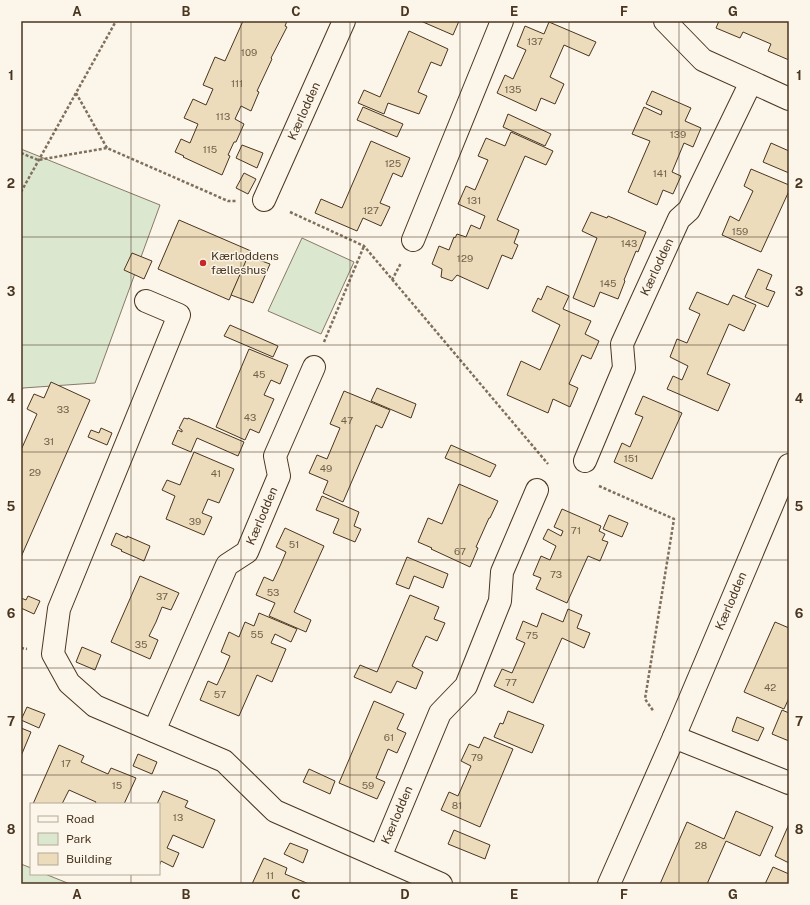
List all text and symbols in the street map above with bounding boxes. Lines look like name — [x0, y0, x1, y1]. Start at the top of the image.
text: A — [72, 4, 82, 19]
text: B — [182, 4, 191, 19]
text: C — [291, 4, 301, 19]
text: D — [400, 4, 410, 19]
text: E — [510, 4, 518, 19]
text: F — [620, 4, 628, 19]
text: G — [728, 4, 738, 19]
house number: 137 — [527, 35, 543, 47]
house number: 109 — [241, 46, 257, 58]
text: 1 — [8, 68, 14, 83]
text: 1 — [796, 68, 802, 83]
house number: 111 — [231, 77, 243, 89]
street label: Kærlodden — [285, 80, 323, 142]
house number: 135 — [505, 83, 521, 95]
house number: 113 — [216, 110, 230, 122]
house number: 139 — [670, 128, 686, 140]
house number: 115 — [203, 143, 217, 155]
house number: 125 — [385, 157, 401, 169]
house number: 141 — [653, 167, 667, 179]
text: 2 — [7, 176, 15, 191]
text: 2 — [795, 176, 803, 191]
house number: 131 — [467, 194, 481, 206]
house number: 127 — [363, 204, 379, 216]
house number: 159 — [732, 225, 748, 237]
street label: Kærlodden — [638, 236, 676, 298]
house number: 143 — [621, 237, 637, 249]
place label: Kærloddens fælleshus — [211, 249, 279, 277]
house number: 129 — [457, 252, 473, 264]
marker: Kærloddens fælleshus — [198, 258, 208, 268]
house number: 145 — [600, 277, 616, 289]
text: 3 — [7, 284, 16, 299]
text: 3 — [795, 284, 804, 299]
house number: 45 — [253, 368, 265, 380]
text: 4 — [7, 391, 16, 406]
text: 4 — [795, 391, 804, 406]
house number: 33 — [57, 403, 69, 415]
house number: 43 — [244, 411, 256, 423]
house number: 47 — [341, 414, 353, 426]
house number: 31 — [44, 435, 54, 447]
house number: 151 — [624, 452, 638, 464]
house number: 49 — [320, 462, 332, 474]
house number: 29 — [29, 466, 41, 478]
house number: 41 — [211, 467, 221, 479]
street label: Kærlodden — [243, 485, 281, 547]
text: 5 — [7, 499, 16, 514]
text: 5 — [795, 499, 804, 514]
house number: 39 — [189, 515, 201, 527]
house number: 71 — [571, 524, 581, 536]
house number: 51 — [289, 538, 299, 550]
house number: 67 — [454, 545, 466, 557]
house number: 73 — [550, 568, 562, 580]
street label: Kærlodden — [712, 570, 750, 632]
house number: 53 — [267, 586, 279, 598]
house number: 37 — [156, 590, 168, 602]
text: 6 — [7, 606, 16, 621]
text: 6 — [795, 606, 804, 621]
house number: 55 — [251, 628, 263, 640]
house number: 75 — [526, 629, 538, 641]
house number: 35 — [135, 638, 147, 650]
house number: 77 — [505, 676, 517, 688]
house number: 42 — [764, 681, 776, 693]
house number: 57 — [214, 688, 226, 700]
text: 7 — [7, 714, 15, 729]
text: 7 — [795, 714, 803, 729]
house number: 61 — [384, 731, 394, 743]
house number: 79 — [471, 751, 483, 763]
house number: 17 — [61, 757, 71, 769]
house number: 15 — [112, 779, 122, 791]
house number: 59 — [362, 779, 374, 791]
street label: Kærlodden — [378, 784, 416, 846]
house number: 81 — [452, 799, 462, 811]
legend — [30, 803, 160, 875]
house number: 13 — [173, 811, 183, 823]
text: Road — [66, 812, 94, 826]
text: 8 — [7, 822, 16, 837]
text: 8 — [795, 822, 804, 837]
text: Park — [66, 832, 92, 846]
house number: 28 — [695, 839, 707, 851]
text: Building — [66, 852, 112, 866]
house number: 11 — [266, 869, 274, 881]
text: A — [72, 887, 82, 902]
text: B — [182, 887, 191, 902]
text: C — [291, 887, 301, 902]
text: D — [400, 887, 410, 902]
text: E — [510, 887, 518, 902]
text: F — [620, 887, 628, 902]
text: G — [728, 887, 738, 902]

